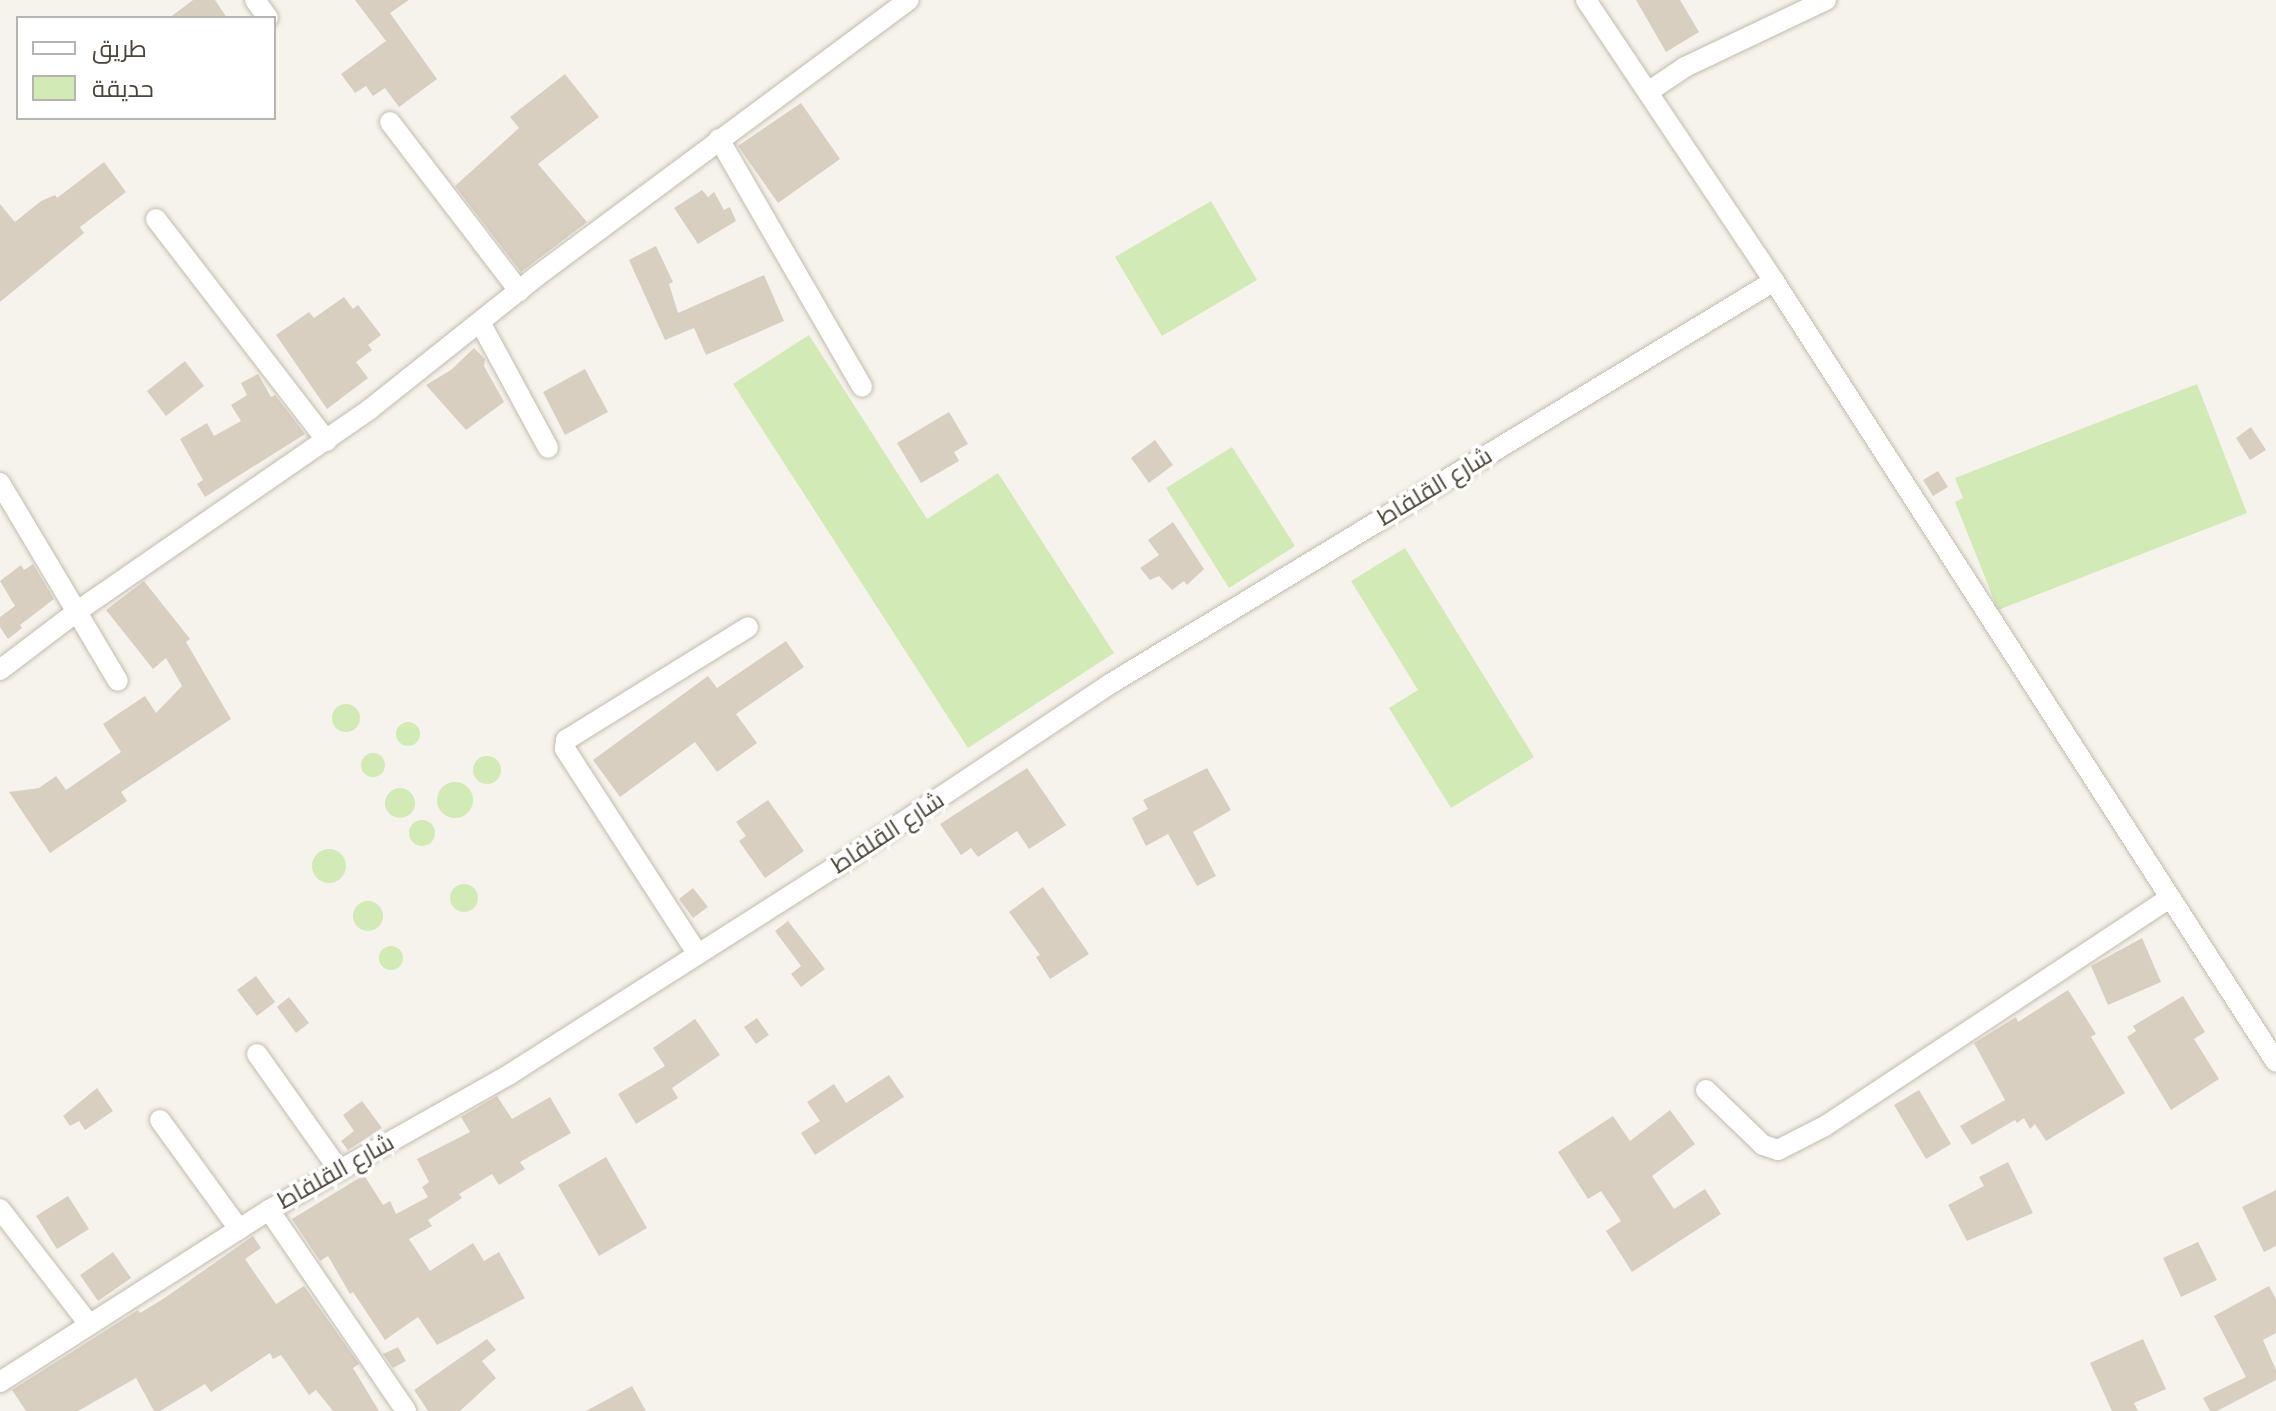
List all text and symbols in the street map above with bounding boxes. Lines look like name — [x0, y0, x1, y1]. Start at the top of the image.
legend — [16, 16, 276, 120]
text: طريق — [92, 35, 147, 63]
text: حديقة — [92, 75, 154, 103]
street label: شارع القلفاط — [1372, 441, 1498, 533]
street label: شارع القلفاط — [826, 786, 950, 880]
street label: شارع القلفاط — [273, 1128, 399, 1216]

